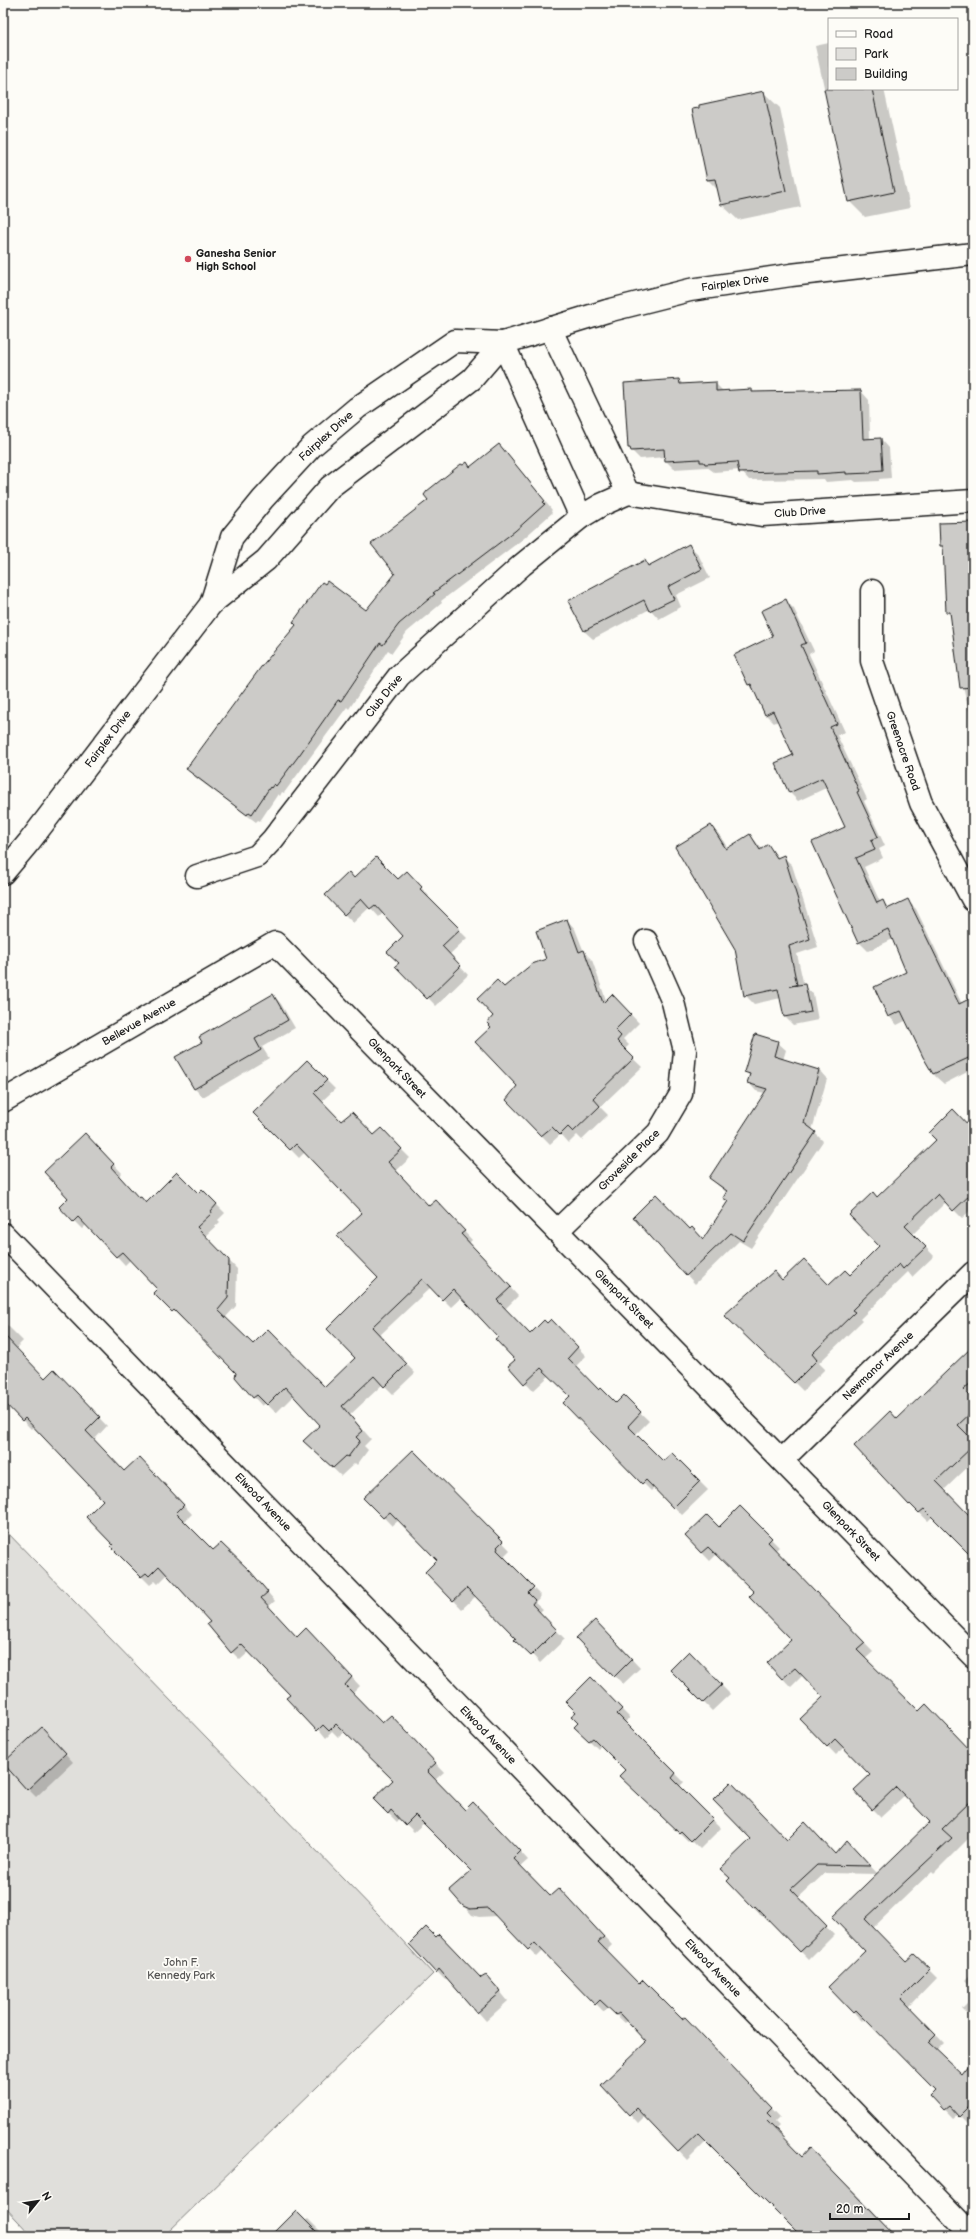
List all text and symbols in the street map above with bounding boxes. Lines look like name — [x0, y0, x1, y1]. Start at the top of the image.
legend — [828, 18, 958, 90]
text: Road — [864, 27, 893, 42]
text: Park — [864, 47, 888, 62]
text: Building — [864, 67, 908, 82]
place label: Ganesha Senior High School — [196, 247, 277, 273]
marker: Ganesha Senior High School — [183, 254, 193, 264]
street label: Fairplex Drive — [700, 272, 770, 294]
street label: Fairplex Drive — [296, 408, 356, 464]
street label: Club Drive — [774, 504, 827, 520]
street label: Club Drive — [363, 672, 406, 720]
street label: Fairplex Drive — [82, 708, 134, 770]
street label: Greenacre Road — [883, 710, 923, 792]
street label: Bellevue Avenue — [100, 995, 179, 1048]
street label: Glenpark Street — [365, 1035, 429, 1101]
street label: Groveside Place — [596, 1126, 663, 1193]
street label: Glenpark Street — [592, 1267, 657, 1332]
street label: Newmanor Avenue — [840, 1328, 917, 1403]
street label: Elwood Avenue — [232, 1470, 294, 1534]
street label: Glenpark Street — [819, 1498, 883, 1564]
street label: Elwood Avenue — [457, 1703, 519, 1767]
street label: Elwood Avenue — [682, 1936, 744, 2000]
park label: John F. Kennedy Park — [147, 1956, 216, 1982]
north arrow — [18, 2181, 58, 2221]
text: N — [39, 2189, 54, 2203]
scale bar — [830, 2195, 909, 2221]
text: 20 m — [836, 2202, 863, 2217]

